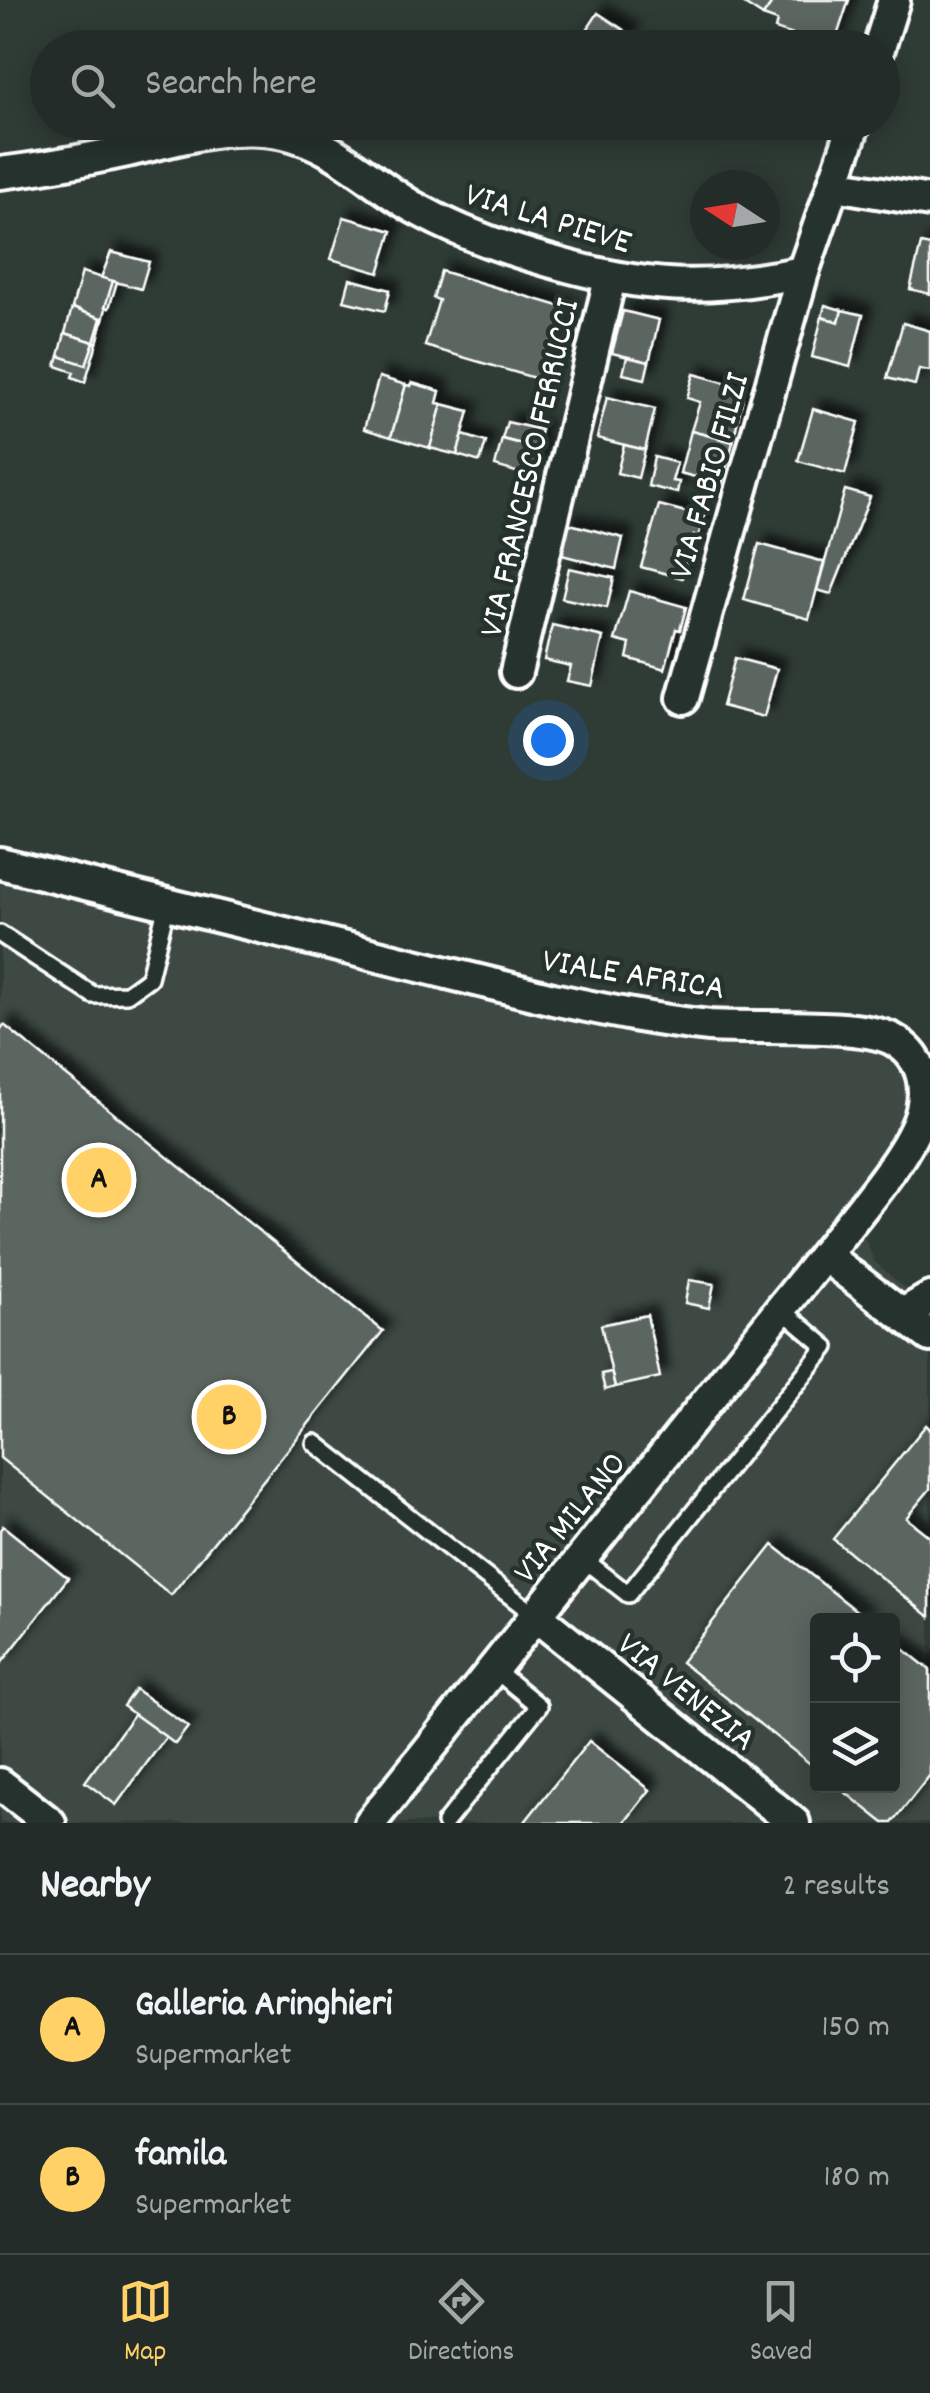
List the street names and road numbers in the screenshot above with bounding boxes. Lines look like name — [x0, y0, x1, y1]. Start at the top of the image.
street label: VIA LA PIEVE — [458, 172, 637, 270]
street label: VIA FRANCESCO FERRUCCI — [469, 294, 595, 642]
street label: VIA FABIO FILZI — [659, 367, 765, 585]
street label: VIALE AFRICA — [538, 938, 728, 1016]
street label: VIA MILANO — [503, 1442, 641, 1596]
street label: VIA VENEZIA — [605, 1622, 765, 1766]

